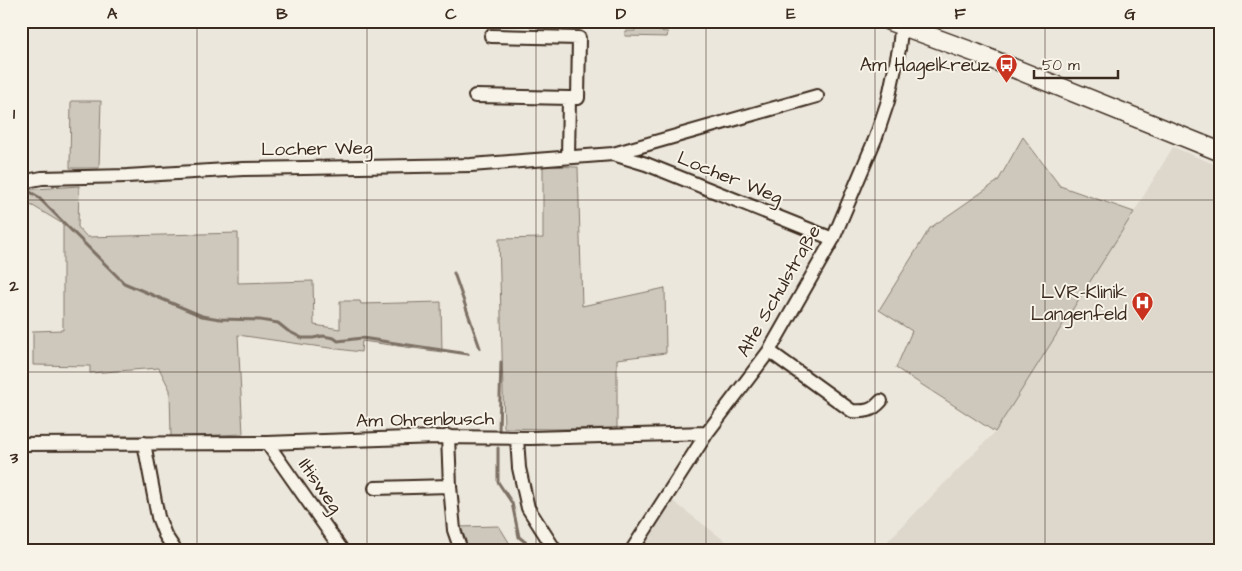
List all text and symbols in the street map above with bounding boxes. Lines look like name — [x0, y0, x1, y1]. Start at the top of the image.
text: A — [107, 3, 118, 25]
text: B — [276, 3, 288, 25]
text: C — [445, 3, 457, 25]
text: D — [616, 3, 627, 25]
text: E — [786, 3, 796, 25]
text: F — [954, 3, 966, 25]
text: G — [1124, 3, 1136, 25]
scale bar — [1034, 48, 1118, 80]
place label: Am Hagelkreuz — [860, 52, 991, 80]
bus stop icon: Am Hagelkreuz — [994, 53, 1018, 84]
text: 50 m — [1042, 55, 1080, 76]
text: 1 — [13, 103, 16, 125]
street label: Locher Weg — [261, 135, 373, 164]
street label: Locher Weg — [673, 145, 787, 212]
street label: Alte Schulstraße — [730, 220, 828, 362]
text: 2 — [8, 275, 19, 297]
place label: LVR-Klinik Langenfeld — [1031, 279, 1127, 329]
hospital icon: LVR-Klinik Langenfeld — [1131, 291, 1155, 322]
street label: Am Ohrenbusch — [356, 405, 495, 435]
text: 3 — [9, 447, 19, 469]
street label: Iltisweg — [291, 453, 349, 520]

